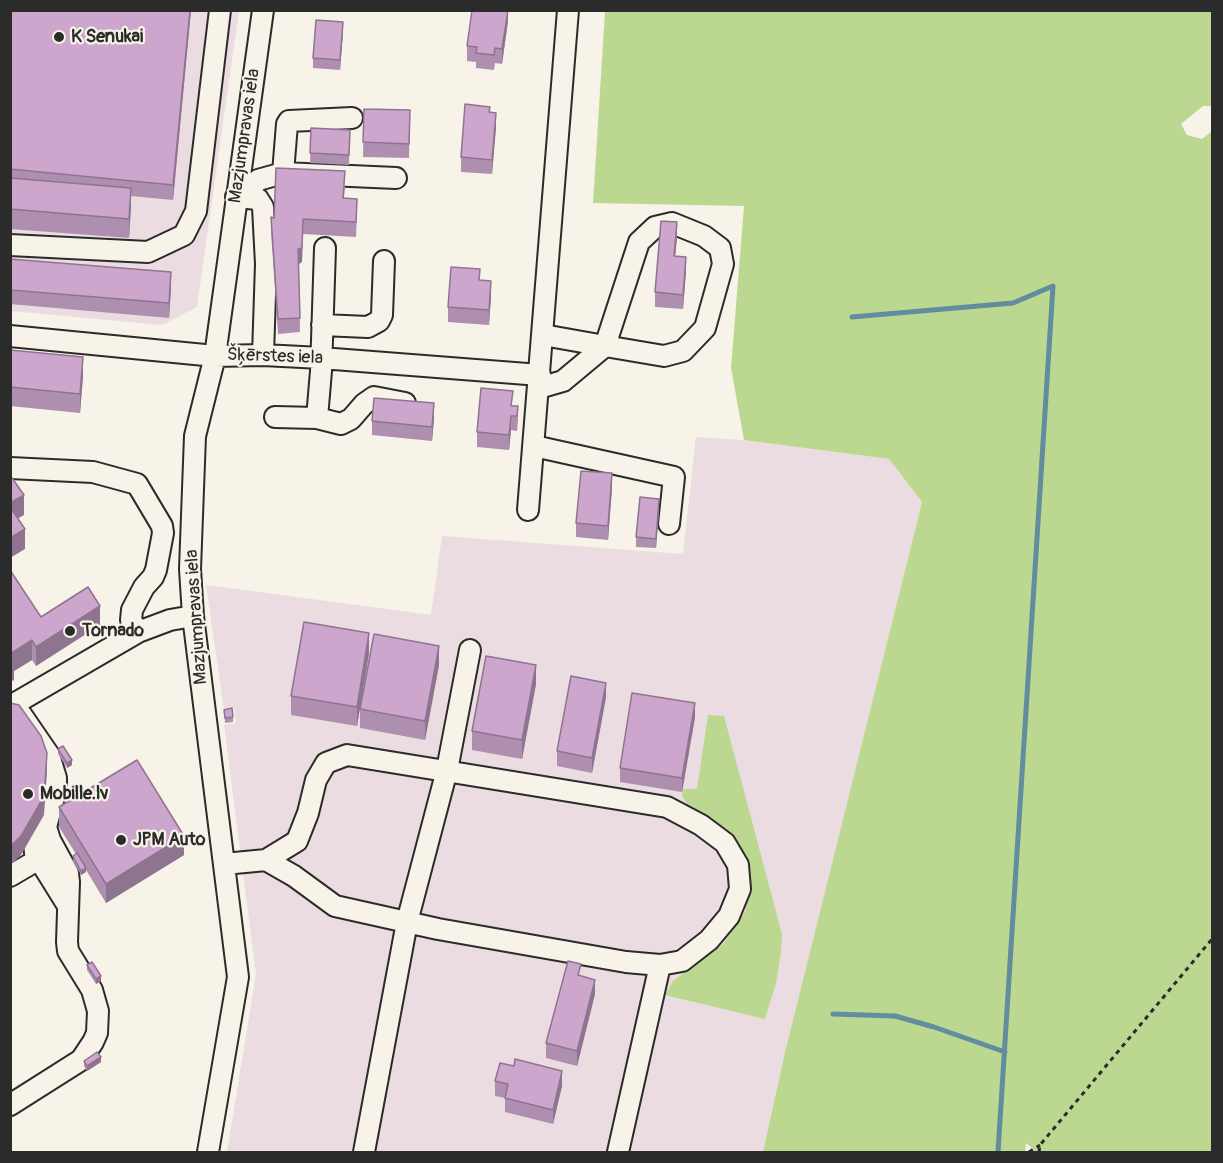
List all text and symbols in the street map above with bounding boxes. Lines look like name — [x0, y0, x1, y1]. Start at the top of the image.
place label: K Senukai — [71, 26, 143, 48]
marker: K Senukai — [52, 30, 66, 44]
street label: Mazjumpravas iela — [225, 67, 265, 205]
street label: Šķērstes iela — [227, 345, 323, 369]
street label: Mazjumpravas iela — [182, 549, 212, 685]
place label: Tornado — [82, 620, 144, 642]
marker: Tornado — [63, 624, 77, 638]
place label: Mobille.lv — [40, 783, 108, 805]
marker: Mobille.lv — [21, 787, 35, 801]
place label: JPM Auto — [133, 829, 205, 851]
marker: JPM Auto — [114, 833, 128, 847]

